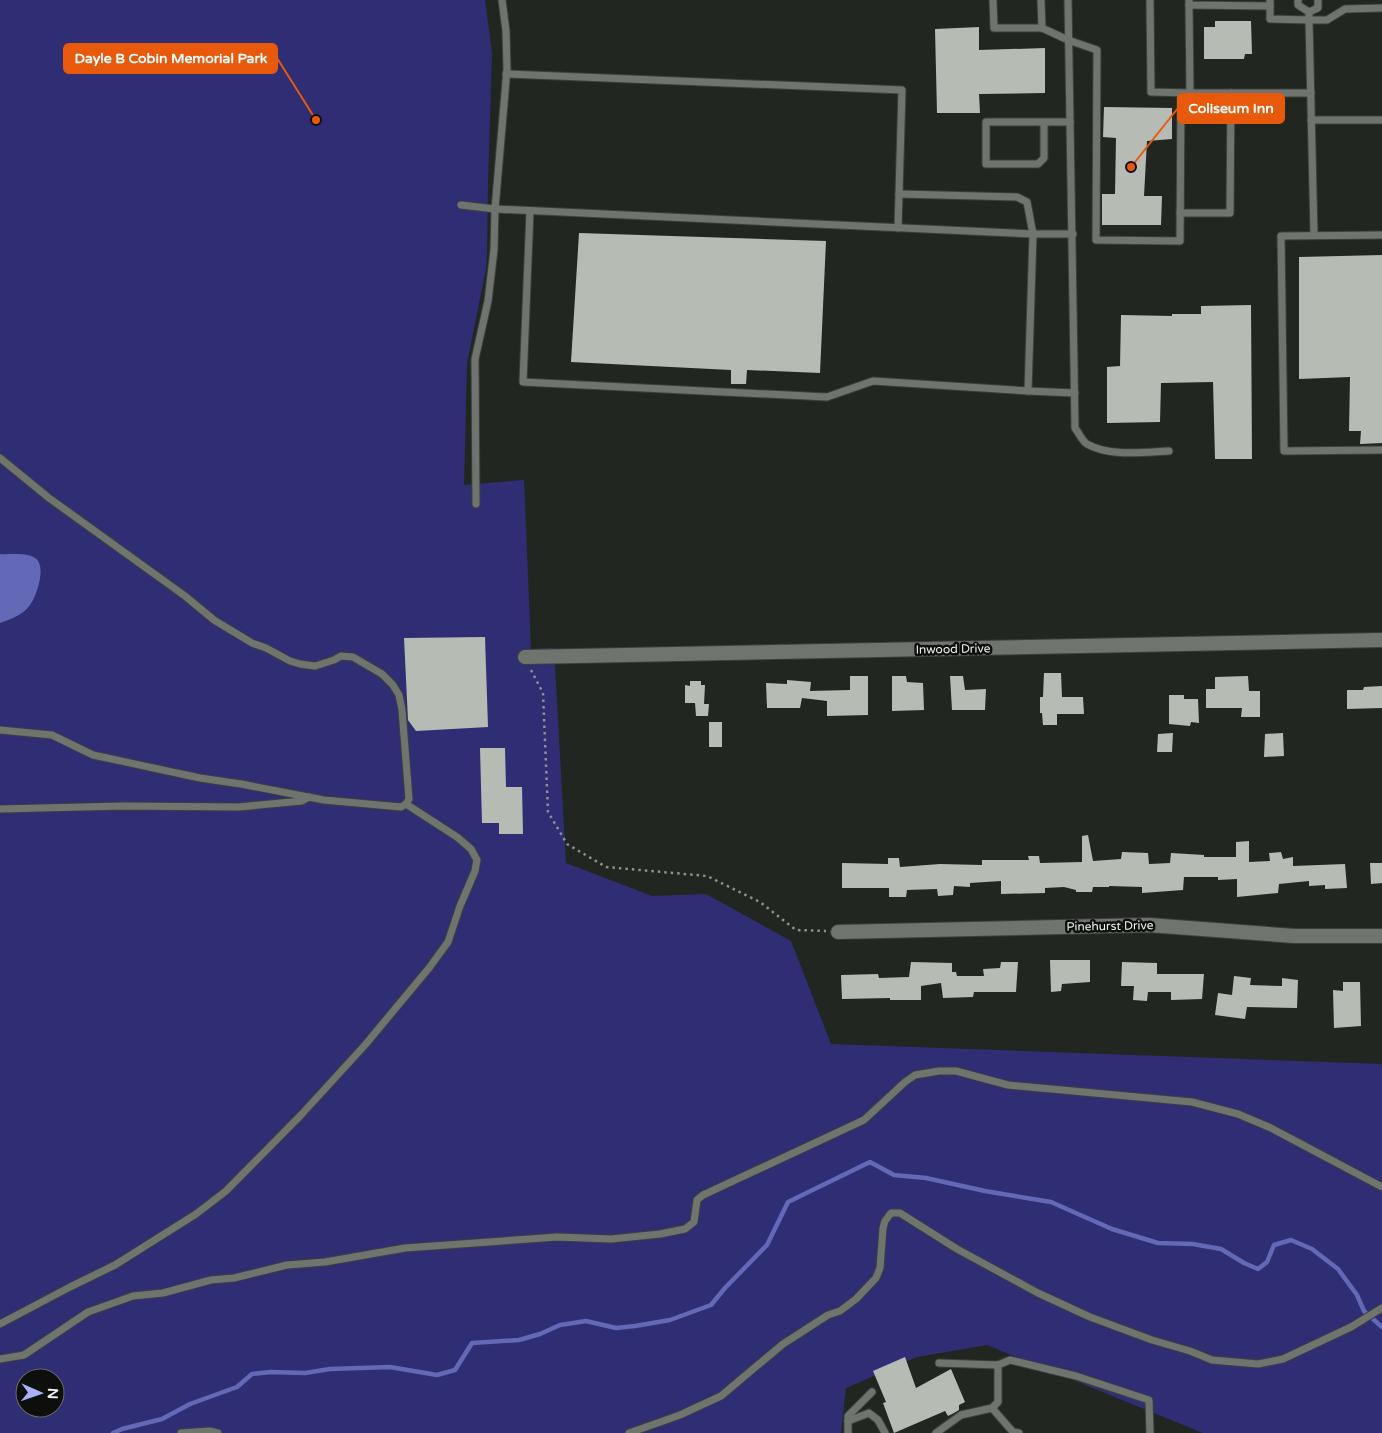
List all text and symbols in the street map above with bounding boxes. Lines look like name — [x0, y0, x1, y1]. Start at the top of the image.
callout: Dayle B Cobin Memorial Park — [64, 44, 277, 73]
text: Dayle B Cobin Memorial Park — [75, 50, 268, 67]
callout: Coliseum Inn — [1178, 94, 1284, 123]
text: Coliseum Inn — [1188, 100, 1274, 117]
street label: Inwood Drive — [916, 641, 991, 657]
street label: Pinehurst Drive — [1066, 918, 1154, 934]
north arrow — [15, 1368, 65, 1418]
text: N — [44, 1388, 61, 1399]

